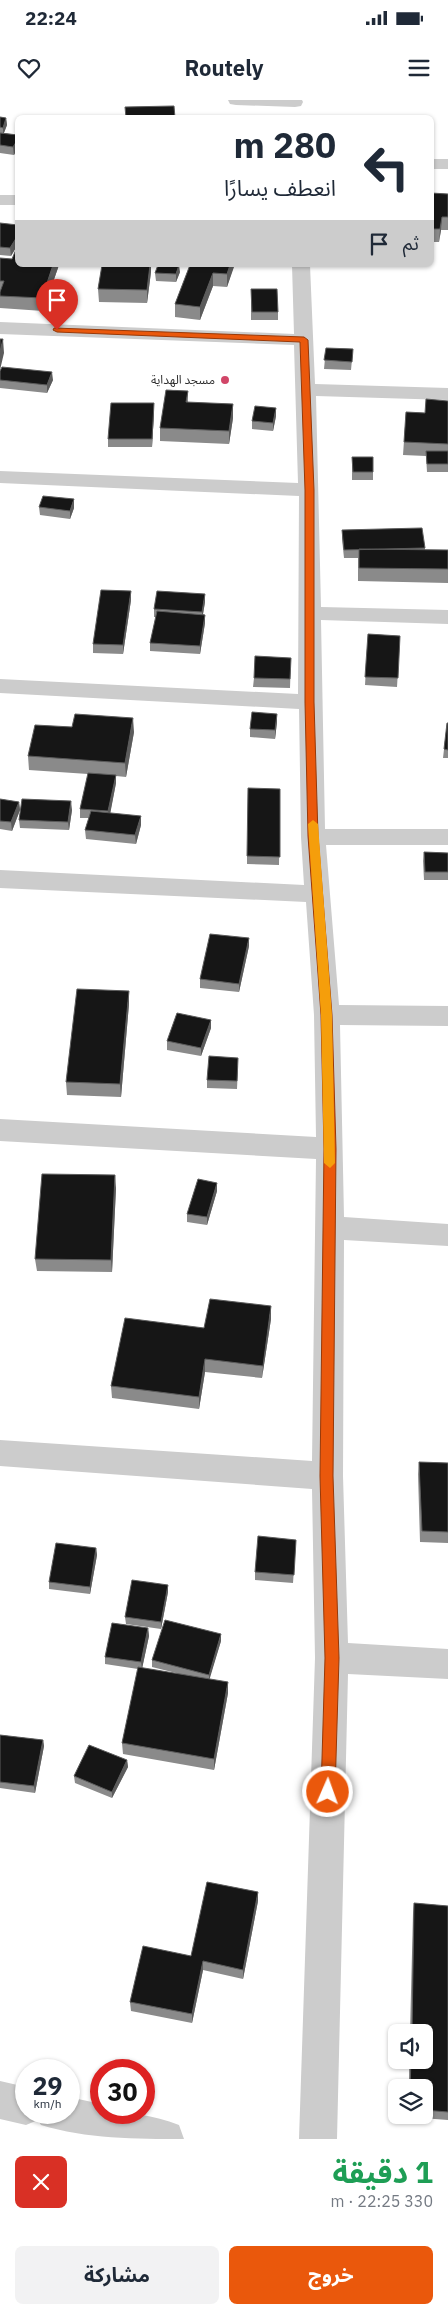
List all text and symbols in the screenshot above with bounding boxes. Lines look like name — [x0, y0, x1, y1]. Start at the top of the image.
text: 22:24 — [25, 6, 77, 30]
text: Routely — [185, 53, 264, 82]
icon: heart — [15, 54, 43, 82]
icon: menu — [405, 54, 433, 82]
text: 280 m — [233, 122, 336, 168]
icon: left — [354, 135, 419, 200]
text: انعطف يسارًا — [224, 173, 336, 202]
icon: arrive — [365, 230, 393, 258]
text: ثم — [403, 231, 419, 255]
pin — [36, 279, 78, 330]
icon: arrive — [43, 286, 71, 314]
place label: مسجد الهداية — [151, 372, 215, 387]
marker: مسجد الهداية — [219, 374, 231, 386]
position arrow — [301, 1765, 353, 1817]
map controls — [388, 2024, 433, 2124]
button: sound — [388, 2024, 433, 2069]
speed limit sign: 30 — [90, 2059, 155, 2124]
text: 29 — [32, 2069, 63, 2102]
button: layers — [388, 2079, 433, 2124]
text: km/h — [33, 2096, 62, 2111]
text: 1 دقيقة — [332, 2152, 433, 2191]
button: close — [15, 2156, 67, 2208]
text: 330 m · 22:25 — [331, 2191, 433, 2211]
button: مشاركة — [15, 2246, 219, 2304]
button: خروج — [229, 2246, 433, 2304]

